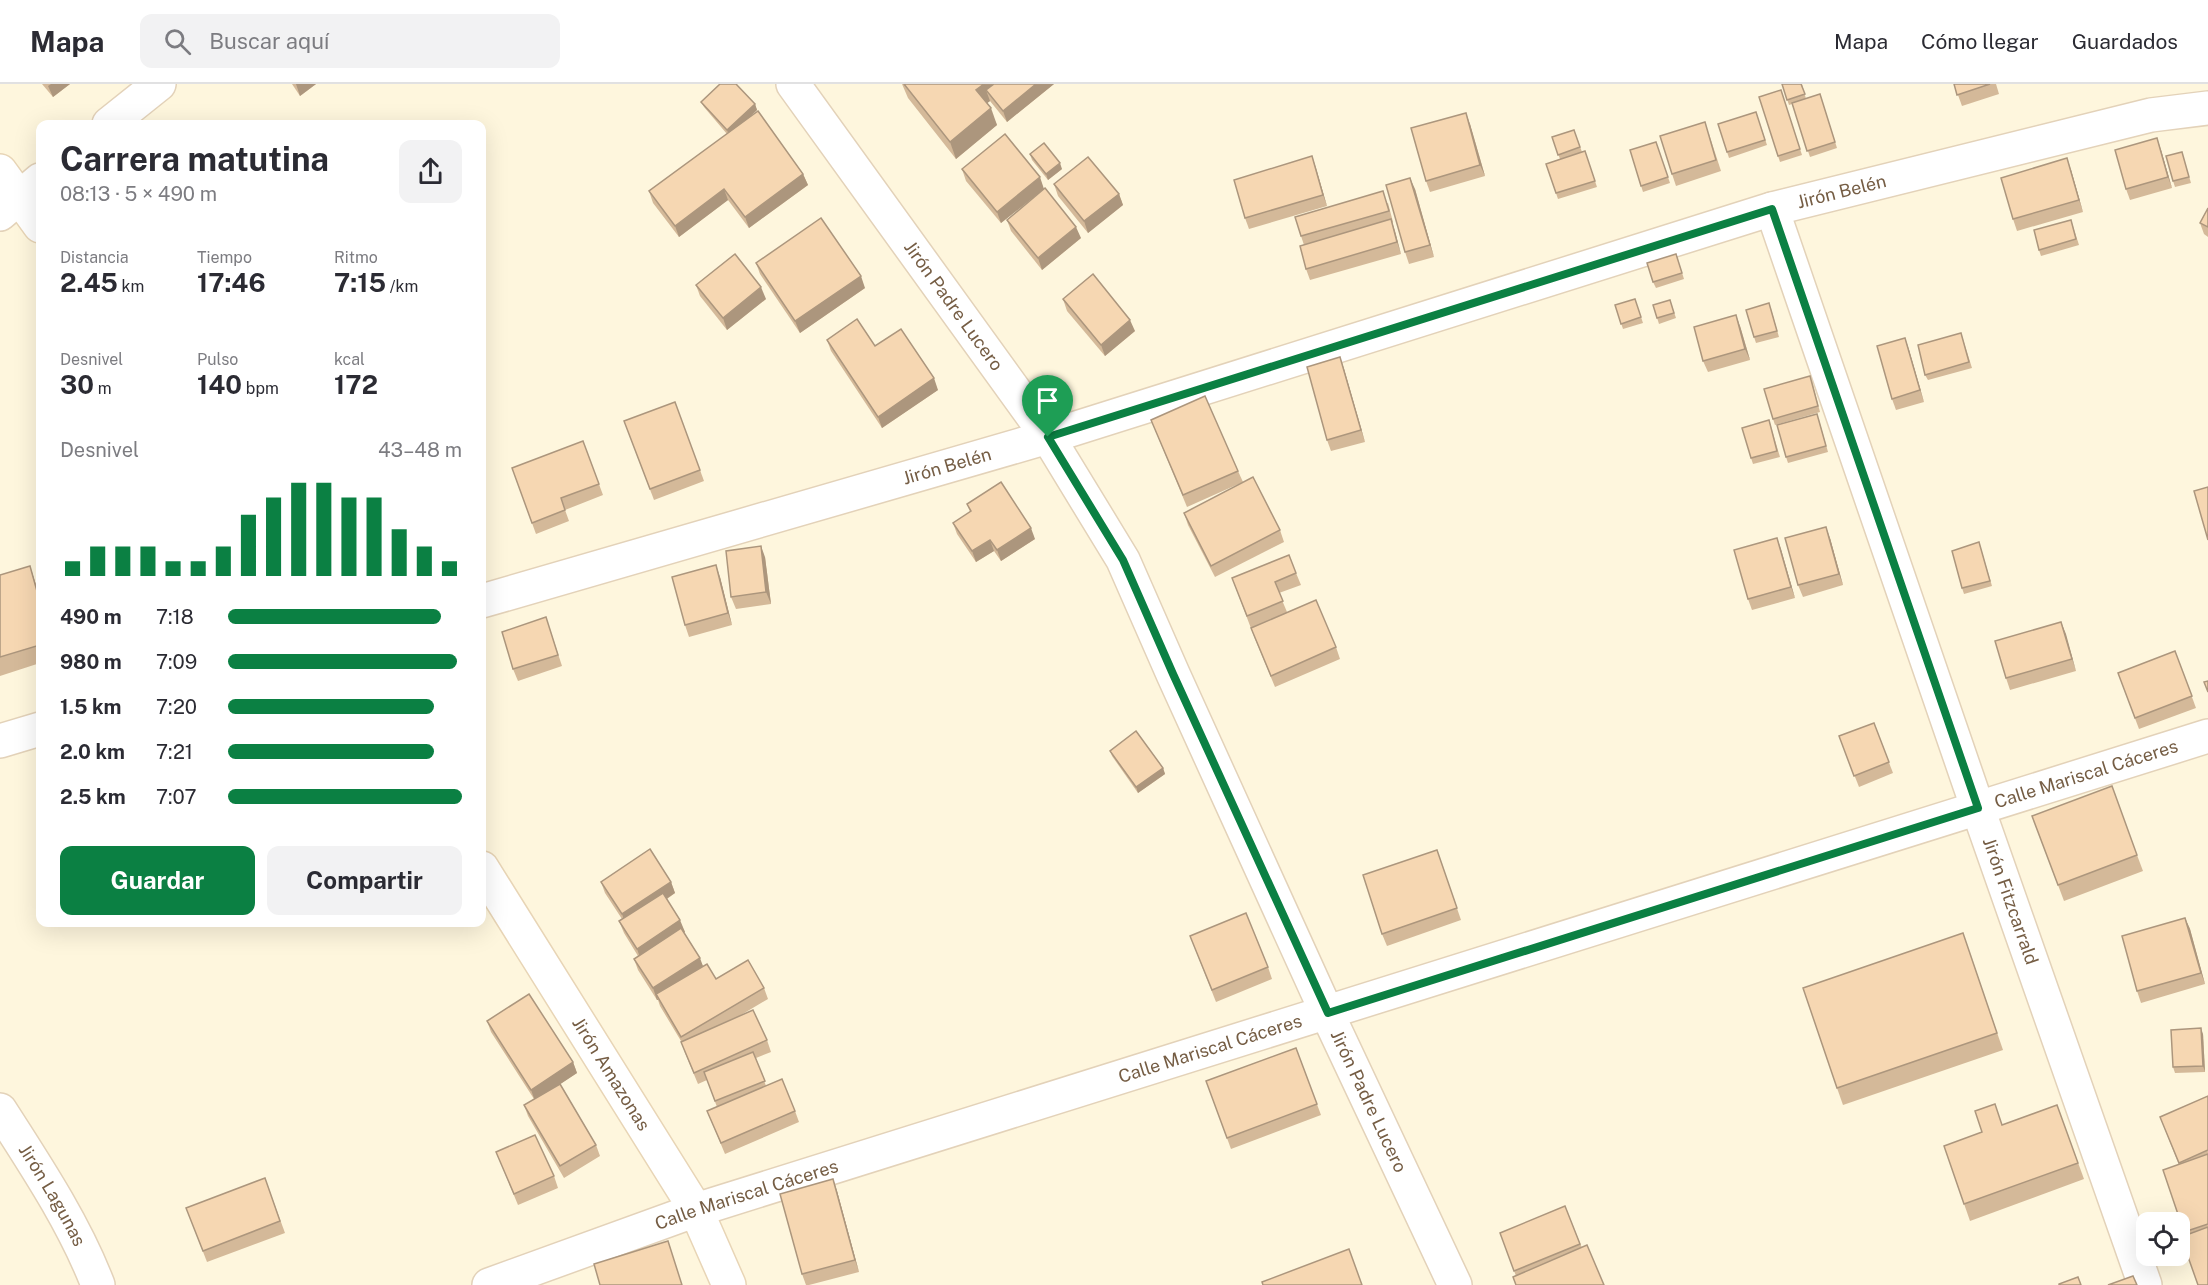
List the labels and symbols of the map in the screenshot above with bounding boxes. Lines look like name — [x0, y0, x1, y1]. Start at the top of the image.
street label: Jirón Belén — [1795, 170, 1888, 212]
street label: Jirón Padre Lucero — [900, 237, 1008, 375]
pin — [1022, 375, 1073, 437]
street label: Jirón Belén — [900, 443, 994, 489]
street label: Calle Mariscal Cáceres — [1992, 735, 2180, 812]
street label: Jirón Fitzcarrald — [1979, 835, 2043, 967]
street label: Calle Mariscal Cáceres — [1116, 1010, 1304, 1087]
street label: Jirón Amazonas — [568, 1013, 655, 1134]
street label: Jirón Padre Lucero — [1327, 1027, 1411, 1176]
street label: Jirón Lagunas — [15, 1140, 90, 1249]
street label: Calle Mariscal Cáceres — [652, 1155, 841, 1234]

